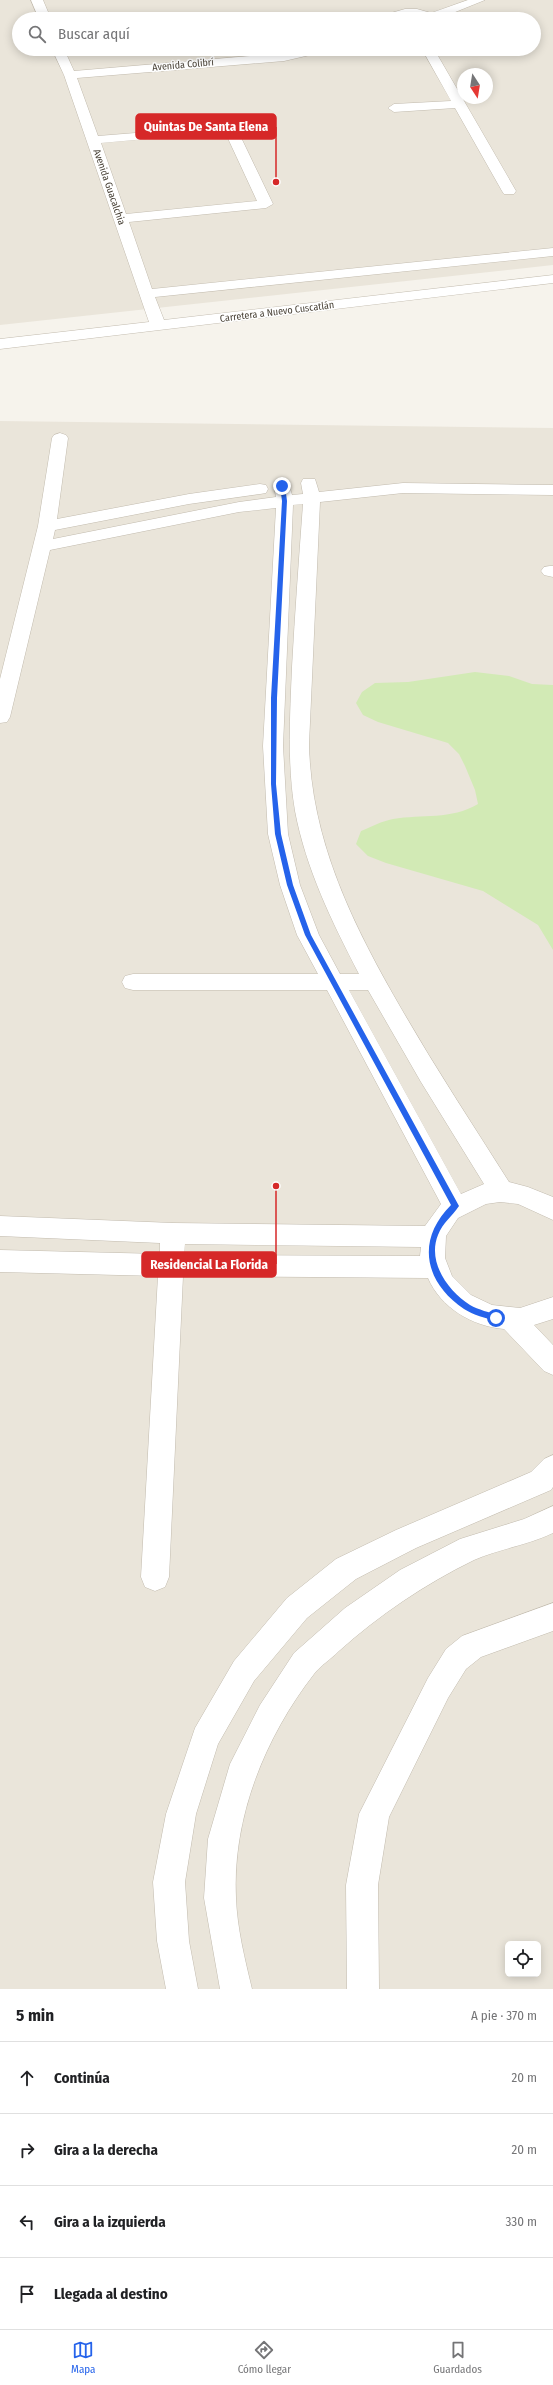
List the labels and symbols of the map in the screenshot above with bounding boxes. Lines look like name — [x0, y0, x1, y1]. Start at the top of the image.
street label: Avenida Colibrí — [152, 55, 215, 74]
north arrow — [457, 68, 493, 104]
callout: Quintas De Santa Elena — [136, 114, 276, 139]
text: Quintas De Santa Elena — [144, 119, 269, 134]
street label: Avenida Guacalchia — [90, 147, 128, 227]
street label: Carretera a Nuevo Cuscatlán — [219, 299, 335, 325]
route end — [273, 477, 291, 495]
callout: Residencial La Florida — [142, 1252, 276, 1277]
text: Residencial La Florida — [150, 1257, 268, 1272]
route start — [487, 1309, 505, 1327]

